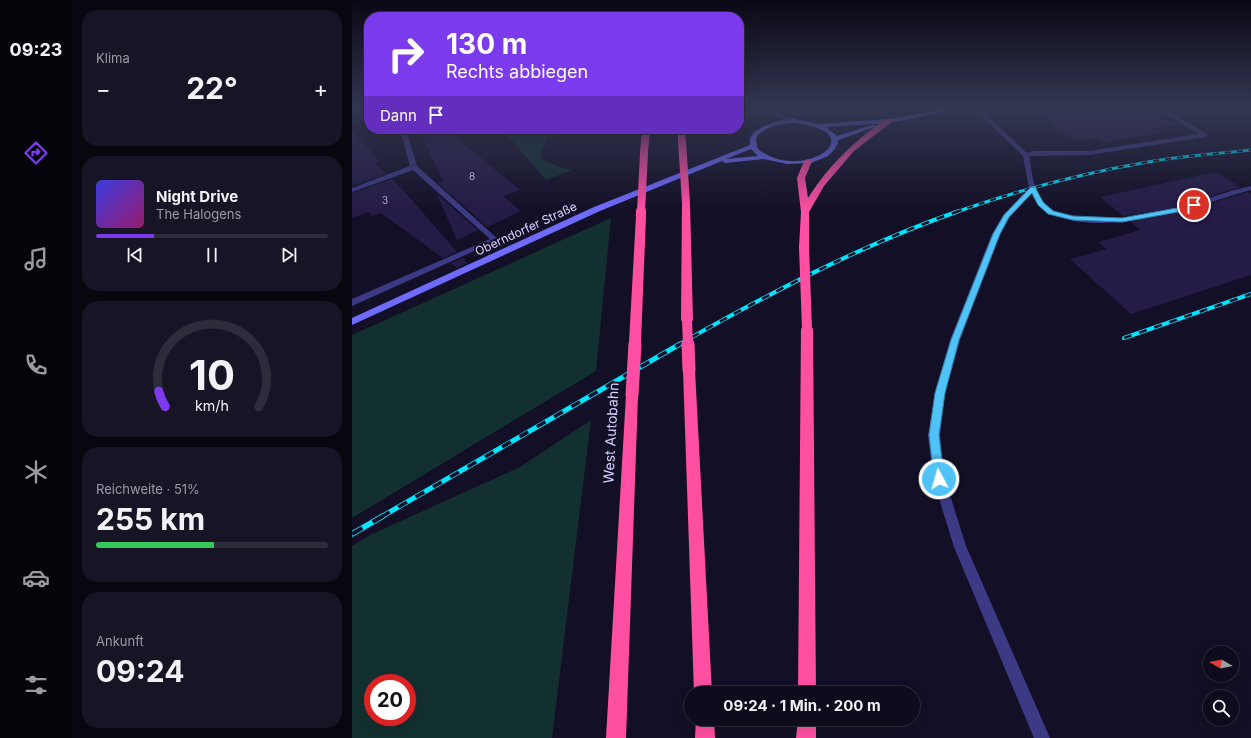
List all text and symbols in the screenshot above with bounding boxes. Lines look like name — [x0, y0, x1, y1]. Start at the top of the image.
text: 130 m — [446, 27, 527, 61]
icon: right — [380, 28, 432, 80]
text: 09:23 — [10, 39, 62, 60]
text: Klima — [96, 50, 130, 66]
text: Rechts abbiegen — [446, 61, 588, 82]
text: 22° — [186, 70, 238, 106]
text: − — [96, 76, 111, 102]
text: + — [313, 76, 328, 102]
icon: arrive — [425, 104, 447, 126]
text: Dann — [380, 106, 417, 125]
icon: directions — [22, 139, 50, 167]
house number: 8 — [469, 170, 475, 182]
text: Night Drive — [156, 187, 238, 206]
pin — [1177, 188, 1211, 222]
house number: 3 — [382, 194, 388, 206]
icon: arrive — [1183, 194, 1205, 216]
street label: Oberndorfer Straße — [472, 198, 579, 259]
text: The Halogens — [156, 206, 241, 222]
icon: previous — [124, 244, 146, 266]
icon: pause — [201, 244, 223, 266]
icon: next — [278, 244, 300, 266]
icon: music — [22, 245, 50, 273]
text: 10 — [189, 350, 235, 400]
icon: phone — [22, 351, 50, 379]
street label: West Autobahn — [599, 382, 622, 484]
text: km/h — [195, 397, 229, 414]
icon: climate — [22, 458, 50, 486]
position arrow — [918, 458, 960, 500]
text: Reichweite · 51% — [96, 481, 200, 497]
text: 255 km — [96, 501, 205, 537]
icon: car — [22, 564, 50, 592]
text: Ankunft — [96, 633, 144, 649]
north arrow — [1203, 646, 1239, 682]
map controls — [1203, 646, 1239, 726]
text: 09:24 — [96, 653, 184, 689]
icon: filters — [22, 671, 50, 699]
speed limit sign: 20 — [364, 674, 416, 726]
button: search — [1203, 690, 1239, 726]
text: 09:24 · 1 Min. · 200 m — [723, 696, 881, 715]

